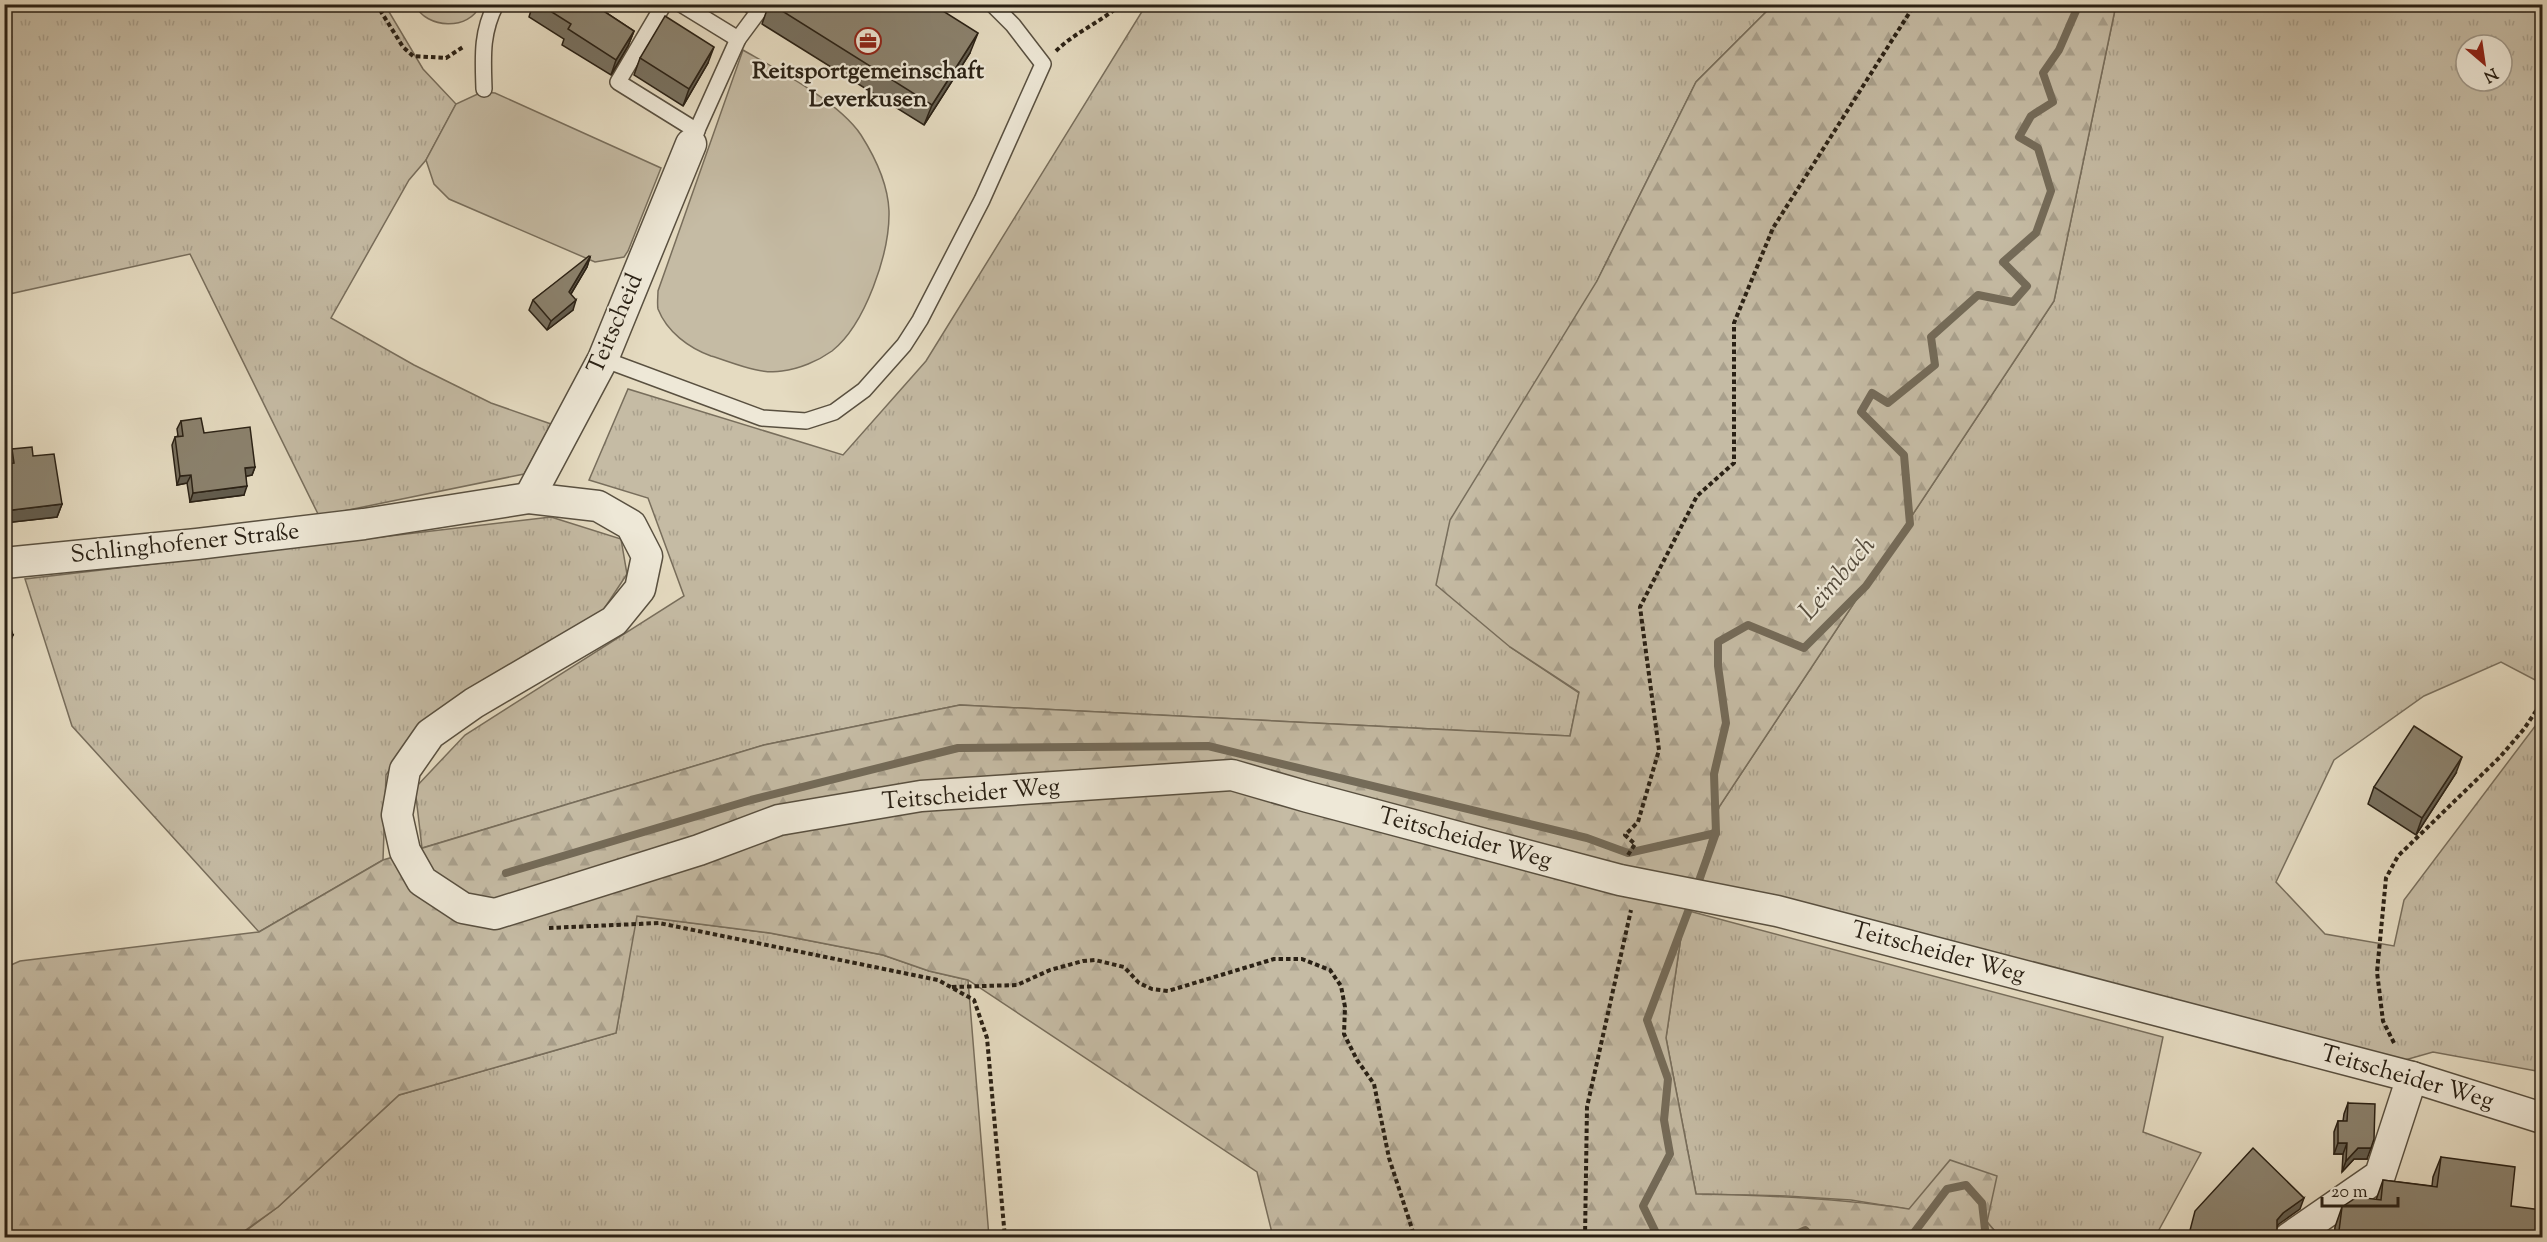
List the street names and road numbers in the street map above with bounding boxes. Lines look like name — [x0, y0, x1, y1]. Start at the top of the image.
street label: Teitscheid — [580, 268, 653, 380]
street label: Schlinghofener Straße — [69, 515, 301, 573]
street label: Teitscheider Weg — [881, 770, 1062, 820]
street label: Teitscheider Weg — [1374, 799, 1556, 879]
street label: Teitscheider Weg — [1847, 913, 2029, 993]
street label: Teitscheider Weg — [2316, 1037, 2498, 1119]

